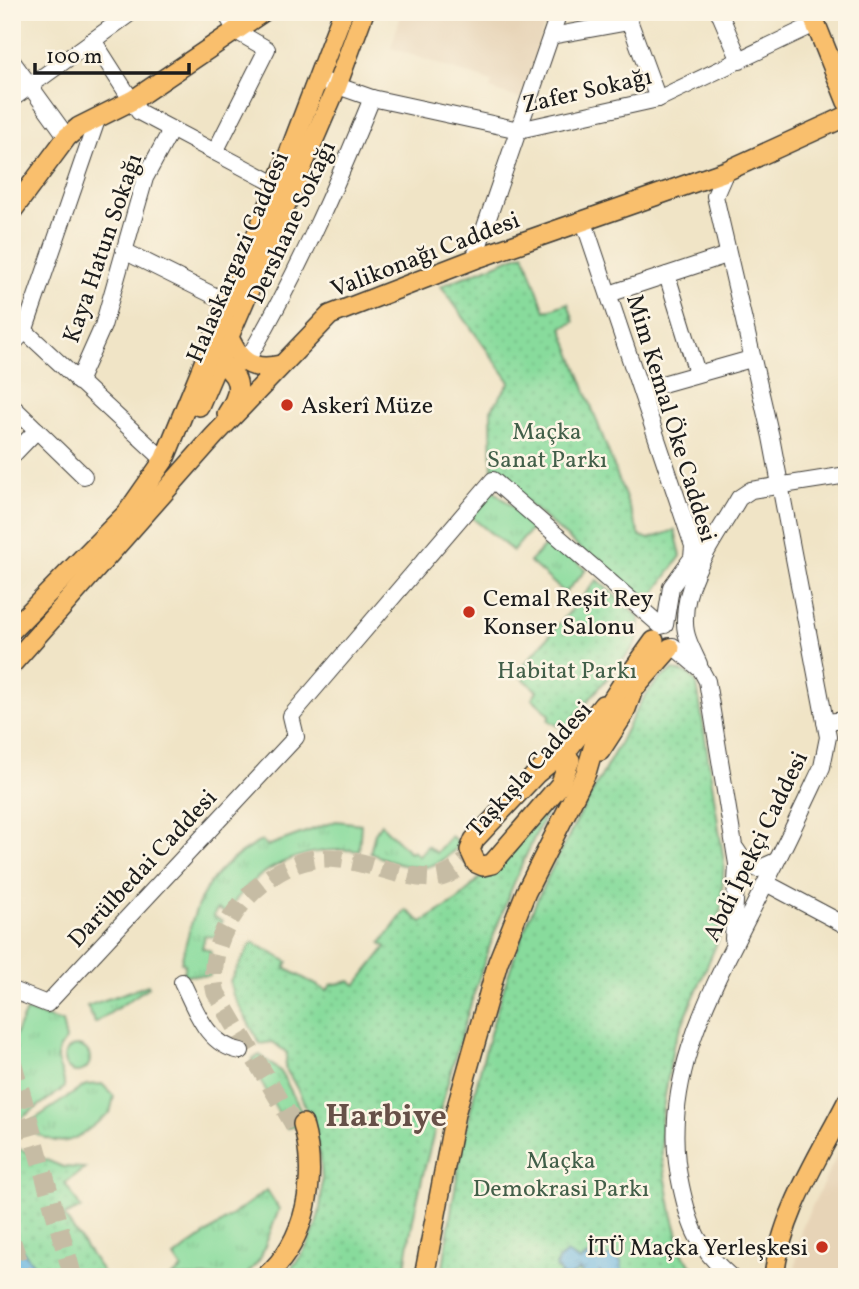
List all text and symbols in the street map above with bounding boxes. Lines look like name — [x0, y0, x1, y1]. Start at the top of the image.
scale bar — [35, 32, 189, 76]
text: 100 m — [46, 43, 103, 72]
street label: Zafer Sokağı — [519, 61, 656, 123]
street label: Dershane Sokağı — [240, 136, 345, 310]
street label: Halaskargazi Caddesi — [179, 147, 299, 369]
street label: Kaya Hatun Sokağı — [56, 149, 152, 348]
street label: Valikonağı Caddesi — [326, 204, 525, 308]
street label: Mim Kemal Öke Caddesi — [616, 290, 724, 547]
place label: Askerî Müze — [301, 390, 433, 424]
marker: Askerî Müze — [279, 397, 295, 413]
park label: Maçka Sanat Parkı — [487, 416, 607, 478]
place label: Cemal Reşit Rey Konser Salonu — [483, 583, 653, 645]
marker: Cemal Reşit Rey Konser Salonu — [461, 604, 477, 620]
park label: Habitat Parkı — [497, 655, 637, 689]
street label: Taşkışla Caddesi — [460, 695, 601, 846]
street label: Abdi İpekçi Caddesi — [696, 746, 818, 948]
street label: Darülbedai Caddesi — [61, 783, 226, 956]
district label: Harbiye — [325, 1096, 447, 1140]
park label: Maçka Demokrasi Parkı — [473, 1145, 649, 1207]
place label: İTÜ Maçka Yerleşkesi — [587, 1232, 808, 1266]
marker: İTÜ Maçka Yerleşkesi — [814, 1239, 830, 1255]

